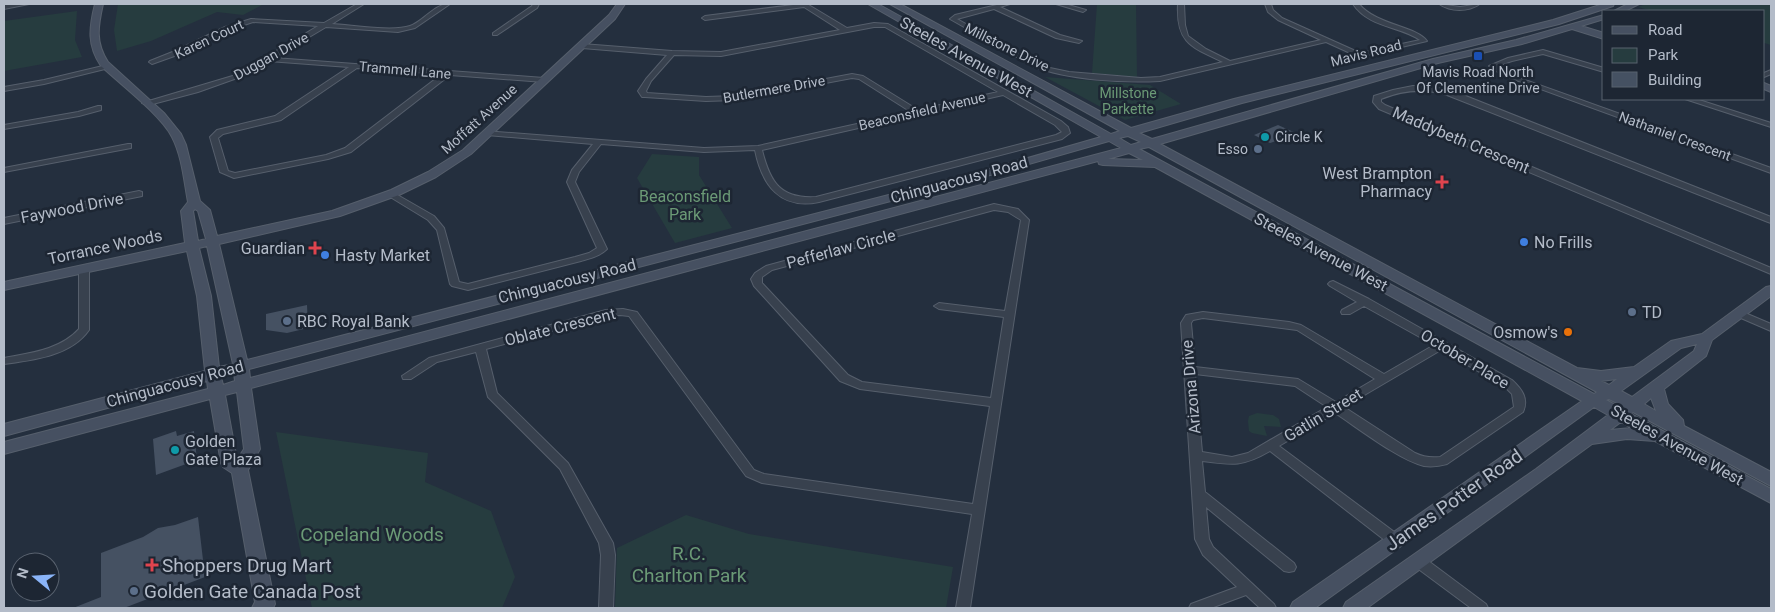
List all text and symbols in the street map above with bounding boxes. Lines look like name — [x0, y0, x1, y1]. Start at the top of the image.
legend — [1602, 10, 1765, 100]
street label: Steeles Avenue West — [896, 13, 1036, 101]
street label: Karen Court — [172, 16, 246, 62]
street label: Millstone Drive — [962, 20, 1052, 74]
text: Road — [1648, 21, 1682, 39]
street label: Duggan Drive — [231, 29, 311, 83]
street label: Mavis Road — [1329, 36, 1403, 70]
text: Park — [1648, 46, 1679, 64]
marker: Mavis Road North Of Clementine Drive — [1472, 50, 1484, 62]
street label: Trammell Lane — [358, 58, 452, 82]
place label: Mavis Road North Of Clementine Drive — [1416, 64, 1540, 96]
text: Building — [1648, 71, 1702, 89]
street label: Butlermere Drive — [722, 72, 826, 106]
street label: Moffatt Avenue — [438, 81, 520, 157]
park label: Millstone Parkette — [1099, 85, 1157, 117]
street label: Beaconsfield Avenue — [857, 89, 987, 133]
street label: Maddybeth Crescent — [1390, 103, 1532, 177]
street label: Nathaniel Crescent — [1617, 108, 1734, 164]
place label: Circle K — [1275, 129, 1323, 145]
marker: Circle K — [1259, 131, 1271, 143]
place label: Esso — [1218, 141, 1248, 157]
marker: Esso — [1252, 143, 1264, 155]
street label: Chinguacousy Road — [888, 153, 1030, 207]
place label: West Brampton Pharmacy — [1322, 164, 1432, 201]
marker: West Brampton Pharmacy — [1436, 176, 1448, 188]
park label: Beaconsfield Park — [639, 187, 731, 224]
street label: Faywood Drive — [19, 189, 125, 227]
street label: Steeles Avenue West — [1251, 209, 1391, 295]
street label: Pefferlaw Circle — [784, 225, 898, 273]
street label: Torrance Woods — [46, 226, 164, 268]
place label: No Frills — [1534, 233, 1593, 252]
marker: No Frills — [1518, 236, 1530, 248]
place label: Guardian — [241, 239, 305, 258]
marker: Guardian — [309, 242, 321, 254]
place label: Hasty Market — [335, 246, 430, 265]
marker: Hasty Market — [319, 249, 331, 261]
street label: Chinguacousy Road — [496, 255, 638, 307]
place label: TD — [1642, 303, 1662, 322]
street label: Oblate Crescent — [503, 304, 617, 350]
marker: TD — [1626, 306, 1638, 318]
place label: RBC Royal Bank — [297, 312, 411, 331]
marker: RBC Royal Bank — [281, 315, 293, 327]
place label: Osmow's — [1493, 323, 1558, 342]
street label: October Place — [1417, 325, 1513, 393]
marker: Osmow's — [1562, 326, 1574, 338]
street label: Arizona Drive — [1177, 339, 1205, 435]
street label: Chinguacousy Road — [104, 357, 246, 411]
street label: Gatlin Street — [1281, 384, 1365, 446]
street label: Steeles Avenue West — [1607, 401, 1747, 489]
place label: Golden Gate Plaza — [185, 432, 262, 469]
marker: Golden Gate Plaza — [169, 444, 181, 456]
street label: James Potter Road — [1381, 444, 1527, 556]
park label: Copeland Woods — [300, 523, 444, 546]
park label: R.C. Charlton Park — [632, 542, 747, 587]
north arrow — [10, 552, 60, 602]
place label: Shoppers Drug Mart — [162, 554, 332, 577]
marker: Shoppers Drug Mart — [146, 559, 158, 571]
text: N — [13, 566, 32, 580]
place label: Golden Gate Canada Post — [144, 580, 361, 603]
marker: Golden Gate Canada Post — [128, 585, 140, 597]

